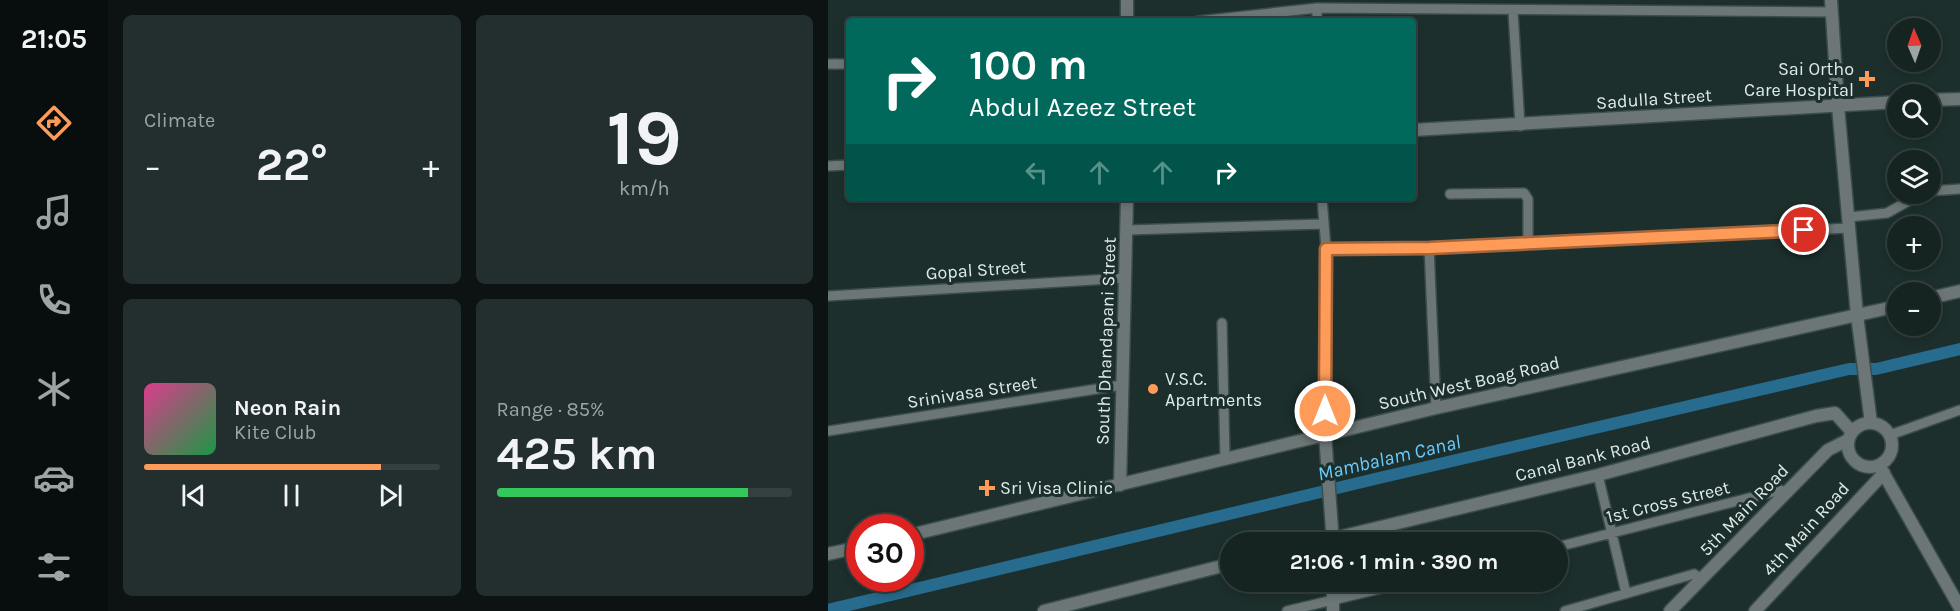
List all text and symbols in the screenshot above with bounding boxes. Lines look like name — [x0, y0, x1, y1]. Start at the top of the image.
north arrow — [1887, 18, 1941, 72]
map controls — [1887, 18, 1941, 336]
text: 21:05 — [21, 23, 87, 55]
text: 100 m — [969, 40, 1088, 90]
icon: right — [870, 42, 948, 120]
place label: Sai Ortho Care Hospital — [1744, 58, 1854, 101]
marker: Sai Ortho Care Hospital — [1858, 70, 1876, 88]
street label: Sadulla Street — [1595, 84, 1713, 114]
button: search — [1887, 84, 1941, 138]
text: Abdul Azeez Street — [969, 91, 1196, 123]
text: 19 — [607, 92, 682, 184]
icon: directions — [33, 102, 75, 144]
text: Climate — [144, 109, 215, 132]
text: 22° — [256, 139, 328, 191]
text: − — [144, 147, 161, 185]
text: + — [422, 147, 440, 185]
button: layers — [1887, 150, 1941, 204]
icon: left — [1020, 156, 1053, 189]
icon: ahead — [1083, 156, 1116, 189]
icon: ahead — [1146, 156, 1179, 189]
icon: right — [1209, 156, 1242, 189]
text: km/h — [619, 177, 670, 200]
icon: music — [33, 191, 75, 233]
pin — [1778, 204, 1829, 255]
icon: arrive — [1787, 213, 1820, 246]
button: + — [1887, 216, 1941, 270]
street label: South Dhandapani Street — [1091, 236, 1121, 445]
street label: Gopal Street — [925, 256, 1027, 284]
icon: phone — [33, 279, 75, 321]
button: − — [1887, 282, 1941, 336]
street label: South West Boag Road — [1376, 351, 1562, 415]
icon: climate — [33, 368, 75, 410]
place label: V.S.C. Apartments — [1165, 368, 1262, 411]
street label: Srinivasa Street — [906, 371, 1039, 413]
position arrow — [1293, 379, 1357, 443]
marker: V.S.C. Apartments — [1146, 382, 1160, 396]
text: Neon Rain — [234, 395, 341, 421]
text: Range · 85% — [497, 398, 605, 421]
text: Kite Club — [234, 421, 316, 444]
text: 425 km — [497, 428, 657, 480]
water label: Mambalam Canal — [1315, 430, 1463, 486]
street label: Canal Bank Road — [1513, 432, 1653, 486]
icon: car — [33, 457, 75, 499]
street label: 5th Main Road — [1695, 459, 1793, 561]
street label: 1st Cross Street — [1604, 476, 1732, 528]
place label: Sri Visa Clinic — [1000, 477, 1113, 499]
street label: 4th Main Road — [1758, 477, 1854, 581]
icon: previous — [177, 479, 210, 512]
icon: pause — [275, 479, 308, 512]
icon: next — [374, 479, 407, 512]
marker: Sri Visa Clinic — [978, 479, 996, 497]
speed limit sign: 30 — [846, 514, 924, 592]
icon: filters — [33, 546, 75, 588]
text: 21:06 · 1 min · 390 m — [1290, 549, 1498, 575]

